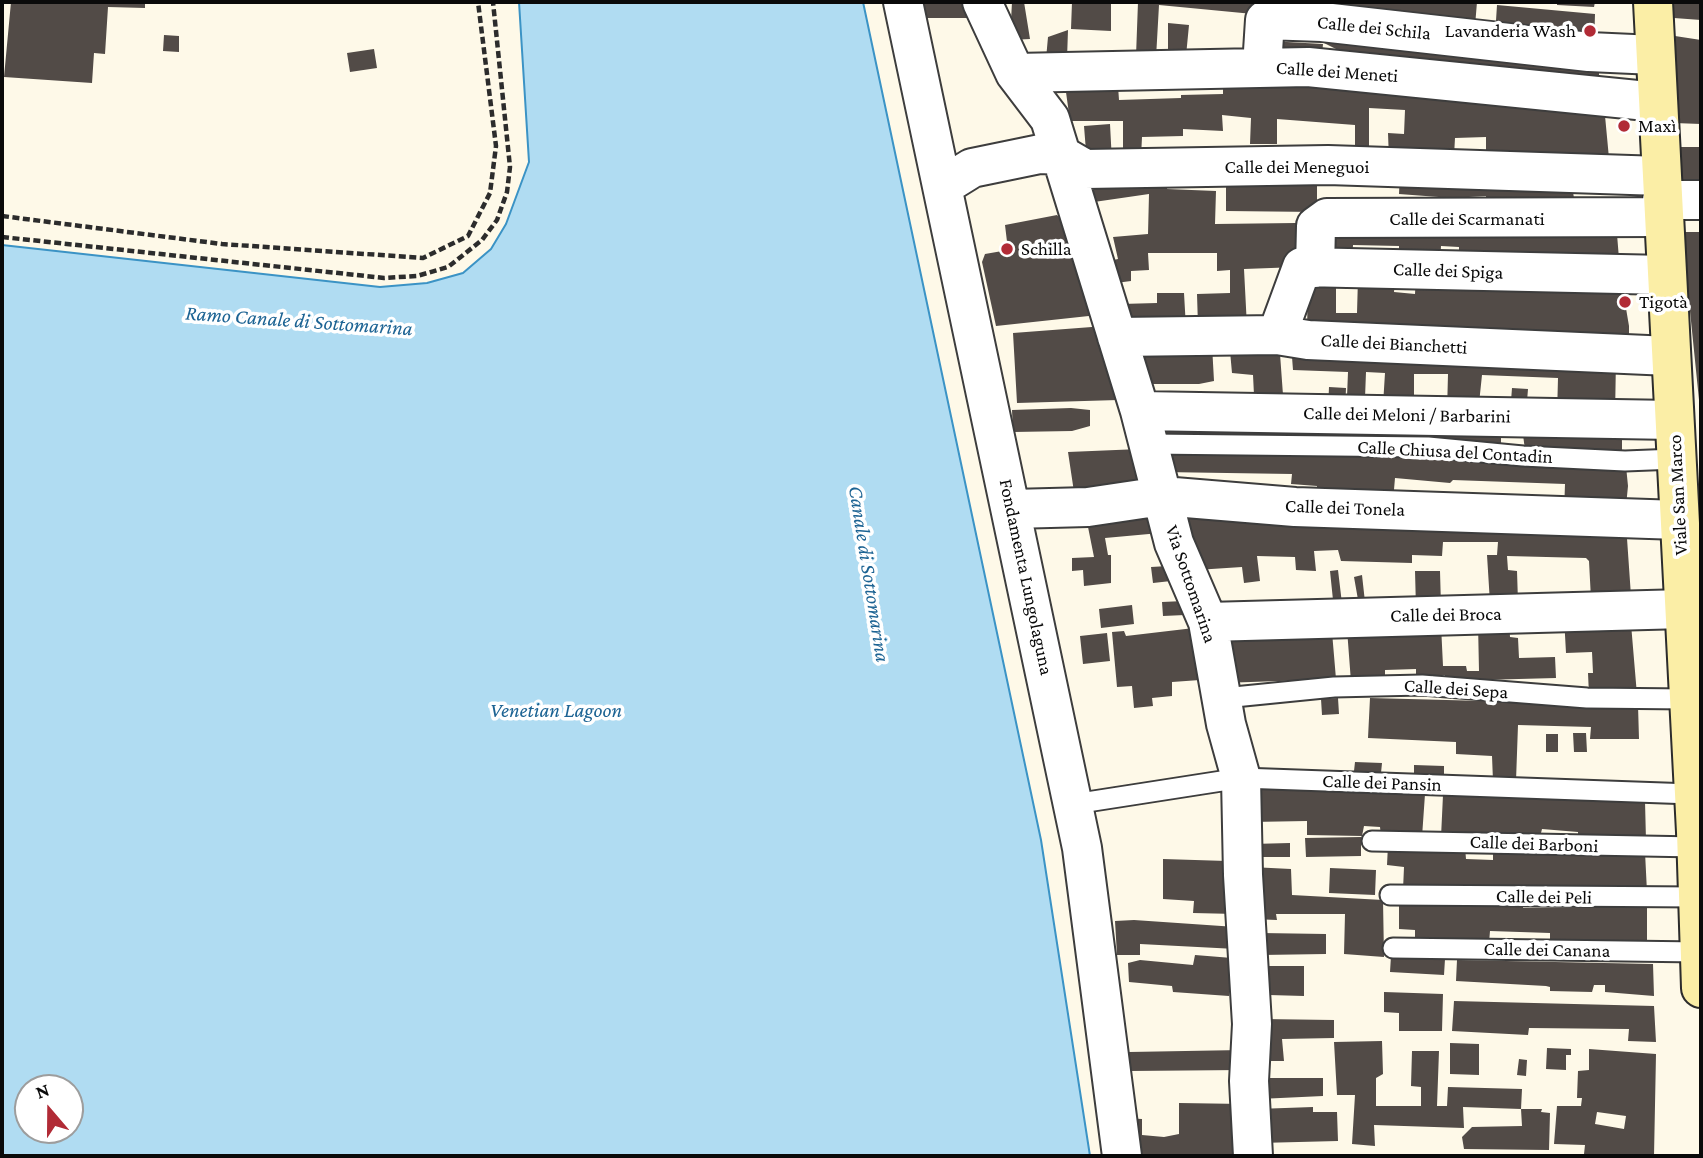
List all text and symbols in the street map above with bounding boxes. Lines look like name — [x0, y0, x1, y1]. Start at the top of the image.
street label: Calle dei Schila — [1316, 11, 1432, 45]
place label: Lavanderia Wash — [1445, 20, 1576, 42]
marker: Lavanderia Wash — [1582, 23, 1598, 39]
street label: Calle dei Meneti — [1275, 56, 1399, 88]
place label: Maxì — [1638, 115, 1676, 137]
marker: Maxì — [1616, 118, 1632, 134]
street label: Calle dei Meneguoi — [1224, 156, 1370, 178]
street label: Calle dei Scarmanati — [1389, 208, 1545, 230]
place label: Schilla — [1021, 238, 1072, 260]
marker: Schilla — [999, 241, 1015, 257]
street label: Calle dei Spiga — [1392, 258, 1504, 284]
place label: Tigotà — [1639, 291, 1688, 313]
marker: Tigotà — [1617, 294, 1633, 310]
water label: Ramo Canale di Sottomarina — [185, 300, 413, 342]
street label: Calle dei Bianchetti — [1320, 329, 1468, 359]
street label: Calle dei Meloni / Barbarini — [1303, 402, 1511, 428]
street label: Viale San Marco — [1663, 434, 1693, 556]
street label: Calle Chiusa del Contadin — [1357, 435, 1553, 469]
street label: Fondamenta Lungolaguna — [994, 477, 1058, 677]
water label: Canale di Sottomarina — [843, 484, 895, 664]
street label: Calle dei Tonela — [1285, 495, 1405, 521]
street label: Via Sottomarina — [1160, 522, 1222, 646]
street label: Calle dei Broca — [1390, 603, 1502, 627]
street label: Calle dei Sepa — [1403, 674, 1509, 704]
water label: Venetian Lagoon — [490, 698, 622, 724]
street label: Calle dei Pansin — [1322, 770, 1442, 796]
street label: Calle dei Barboni — [1469, 830, 1599, 858]
street label: Calle dei Peli — [1496, 885, 1592, 909]
street label: Calle dei Canana — [1484, 937, 1610, 963]
north arrow — [14, 1074, 84, 1144]
text: N — [33, 1079, 52, 1103]

